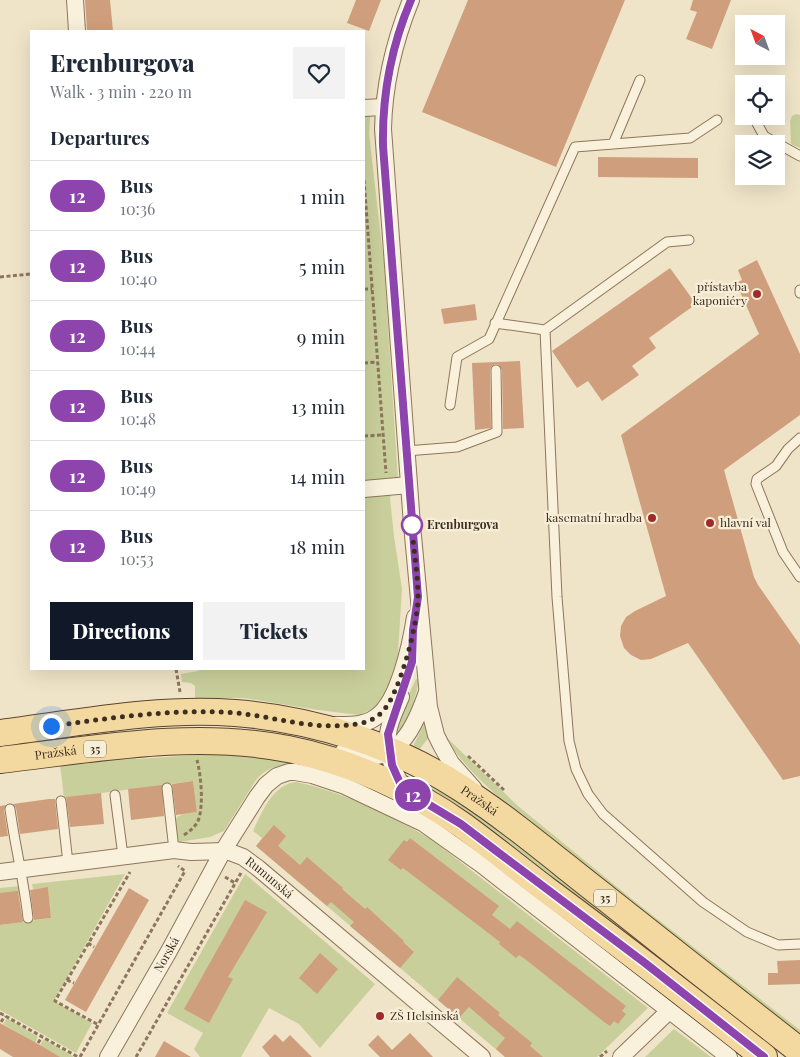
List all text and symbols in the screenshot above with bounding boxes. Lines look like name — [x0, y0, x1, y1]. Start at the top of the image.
north arrow — [735, 15, 785, 65]
map controls — [735, 15, 785, 185]
text: Erenburgova — [50, 46, 195, 78]
button: heart — [293, 47, 345, 99]
button: locate — [735, 75, 785, 125]
text: Walk · 3 min · 220 m — [50, 81, 192, 102]
text: Departures — [50, 124, 150, 150]
button: layers — [735, 135, 785, 185]
text: Bus — [120, 172, 153, 198]
text: 1 min — [299, 183, 345, 209]
text: 12 — [69, 184, 86, 208]
text: 10:36 — [120, 198, 155, 219]
text: Bus — [120, 242, 153, 268]
text: 5 min — [299, 253, 345, 279]
text: 12 — [69, 254, 86, 278]
text: 10:40 — [120, 268, 157, 289]
place label: přístavba kaponiéry — [693, 278, 747, 308]
marker: přístavba kaponiéry — [751, 288, 763, 300]
text: Bus — [120, 312, 153, 338]
text: 9 min — [297, 323, 345, 349]
text: 12 — [69, 324, 86, 348]
text: 10:44 — [120, 338, 156, 359]
text: Bus — [120, 382, 153, 408]
text: 13 min — [291, 393, 345, 419]
text: 12 — [69, 394, 86, 418]
text: 10:48 — [120, 408, 156, 429]
text: Bus — [120, 452, 153, 478]
text: 14 min — [290, 463, 345, 489]
text: 12 — [69, 464, 86, 488]
text: 10:49 — [120, 478, 156, 499]
place label: kasematní hradba — [546, 509, 642, 525]
marker: kasematní hradba — [646, 512, 658, 524]
marker: Erenburgova — [401, 514, 423, 536]
place label: hlavní val — [720, 514, 771, 530]
place label: Erenburgova — [427, 516, 499, 532]
marker: hlavní val — [704, 517, 716, 529]
text: Bus — [120, 522, 153, 548]
text: 18 min — [290, 533, 345, 559]
text: 12 — [69, 534, 86, 558]
text: 10:53 — [120, 548, 154, 569]
button: Directions — [50, 602, 193, 660]
button: Tickets — [203, 602, 345, 660]
your location — [39, 714, 64, 739]
street label: Pražská — [34, 741, 77, 763]
road number: 35 — [84, 741, 106, 758]
line badge: 12 — [390, 779, 436, 811]
street label: Pražská — [458, 781, 502, 818]
text: 12 — [405, 783, 421, 807]
street label: Rumunská — [243, 853, 297, 901]
road number: 35 — [594, 890, 616, 906]
street label: Norská — [150, 934, 182, 975]
place label: ZŠ Helsinská — [390, 1007, 459, 1023]
marker: ZŠ Helsinská — [374, 1010, 386, 1022]

